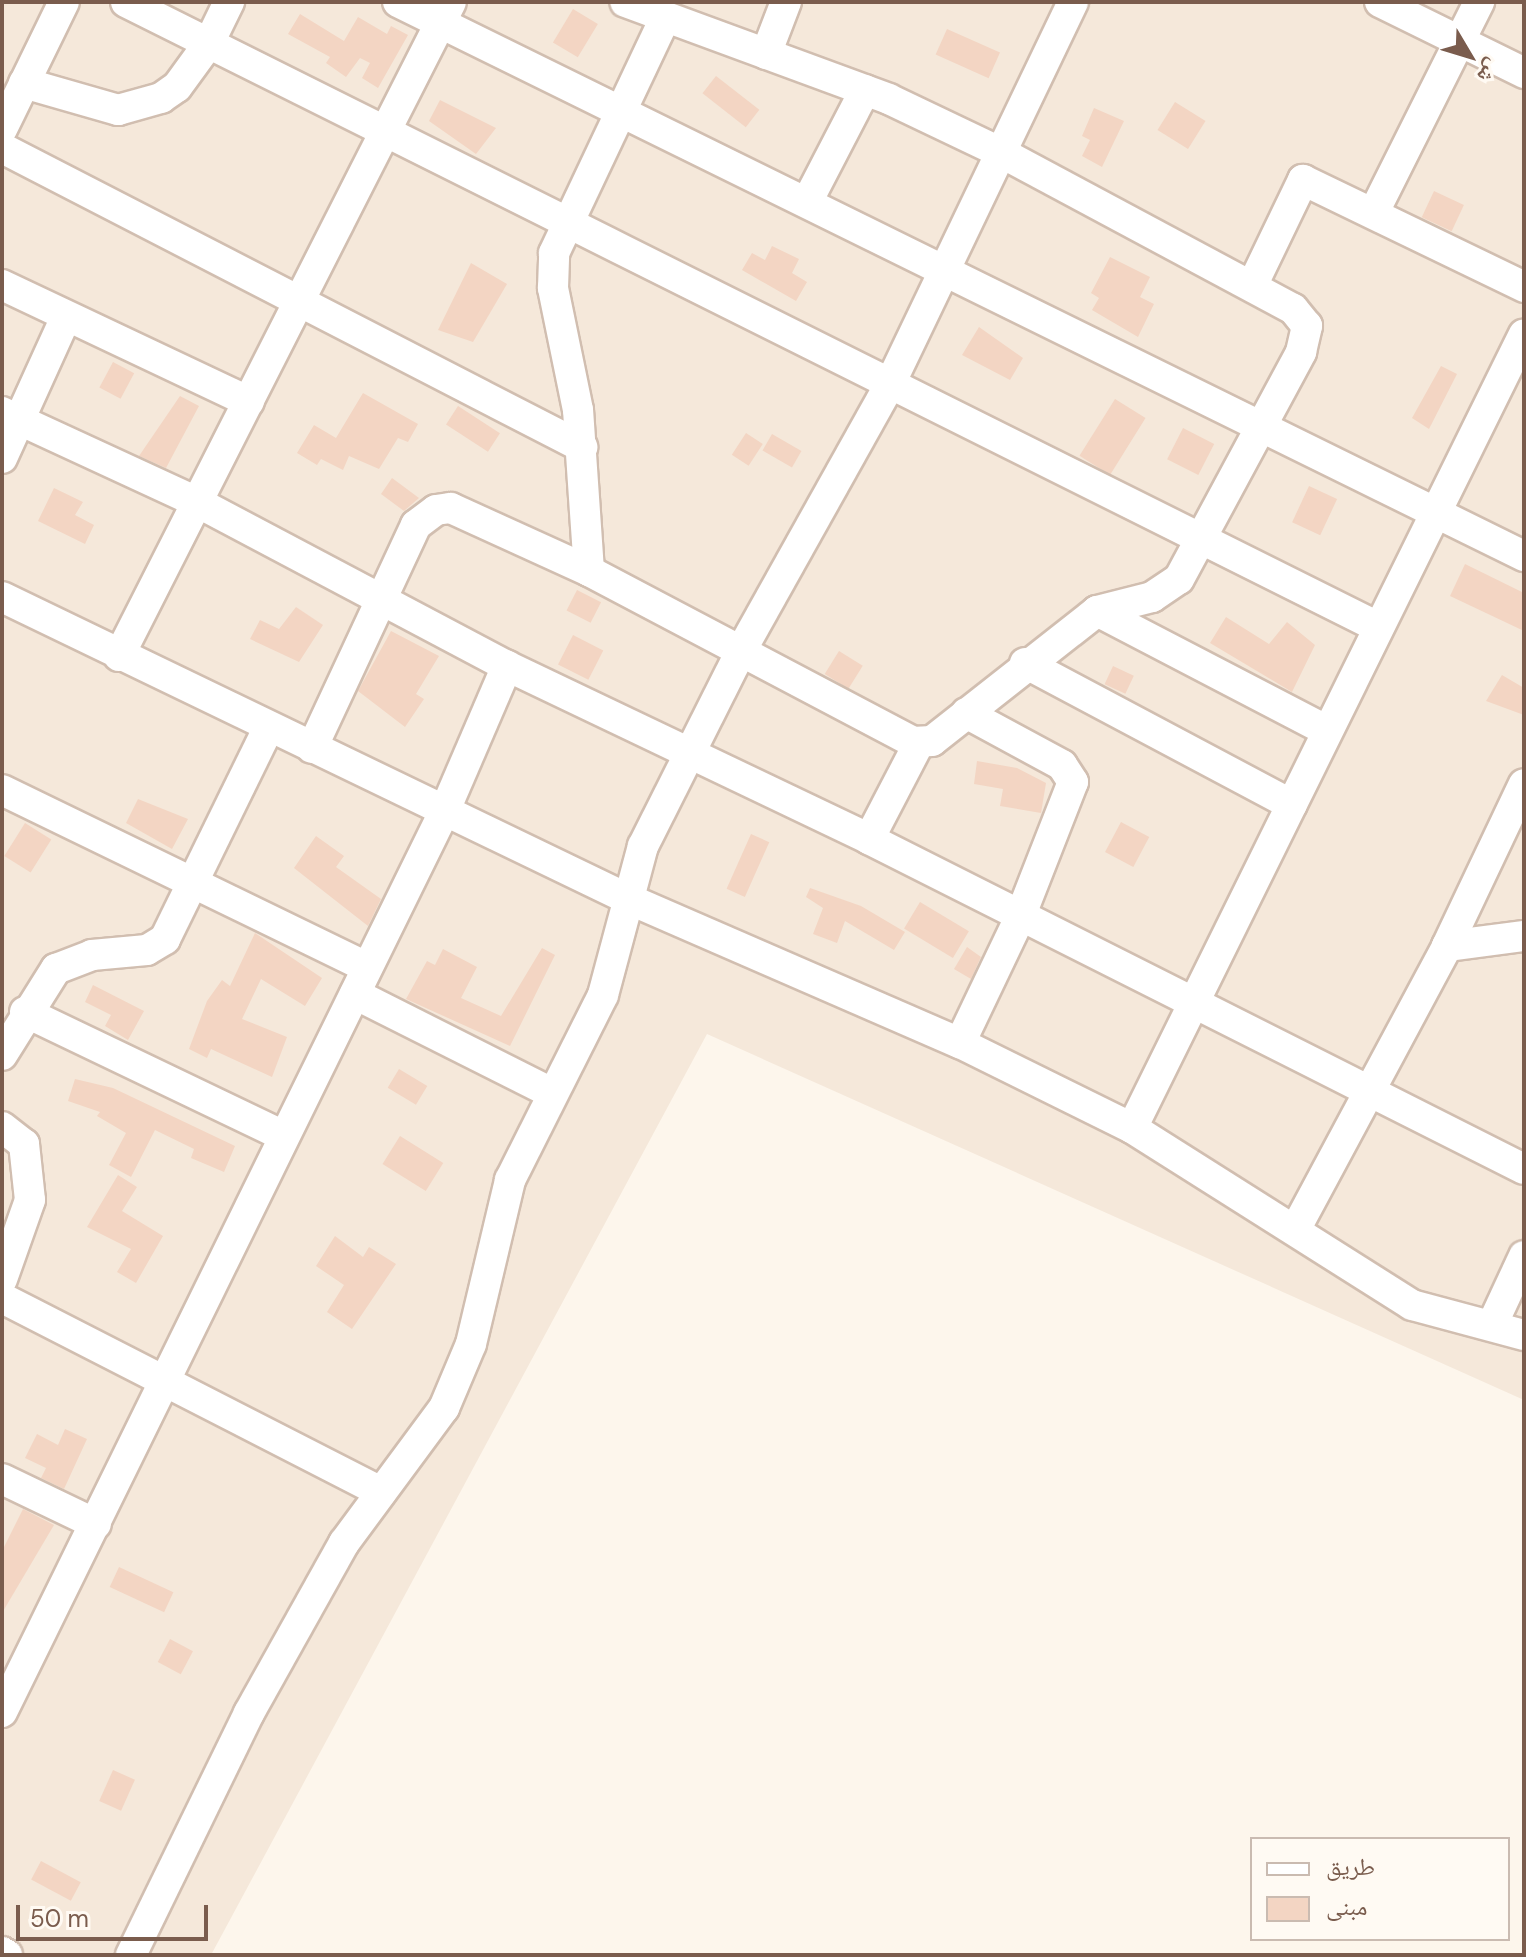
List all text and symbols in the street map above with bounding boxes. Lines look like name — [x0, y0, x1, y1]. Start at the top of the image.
north arrow — [1430, 16, 1510, 96]
text: ش — [1471, 53, 1508, 89]
legend — [1250, 1837, 1510, 1941]
text: طريق — [1326, 1851, 1375, 1882]
scale bar — [20, 1889, 212, 1939]
text: مبنى — [1326, 1891, 1367, 1922]
text: 50 m — [30, 1903, 89, 1934]

